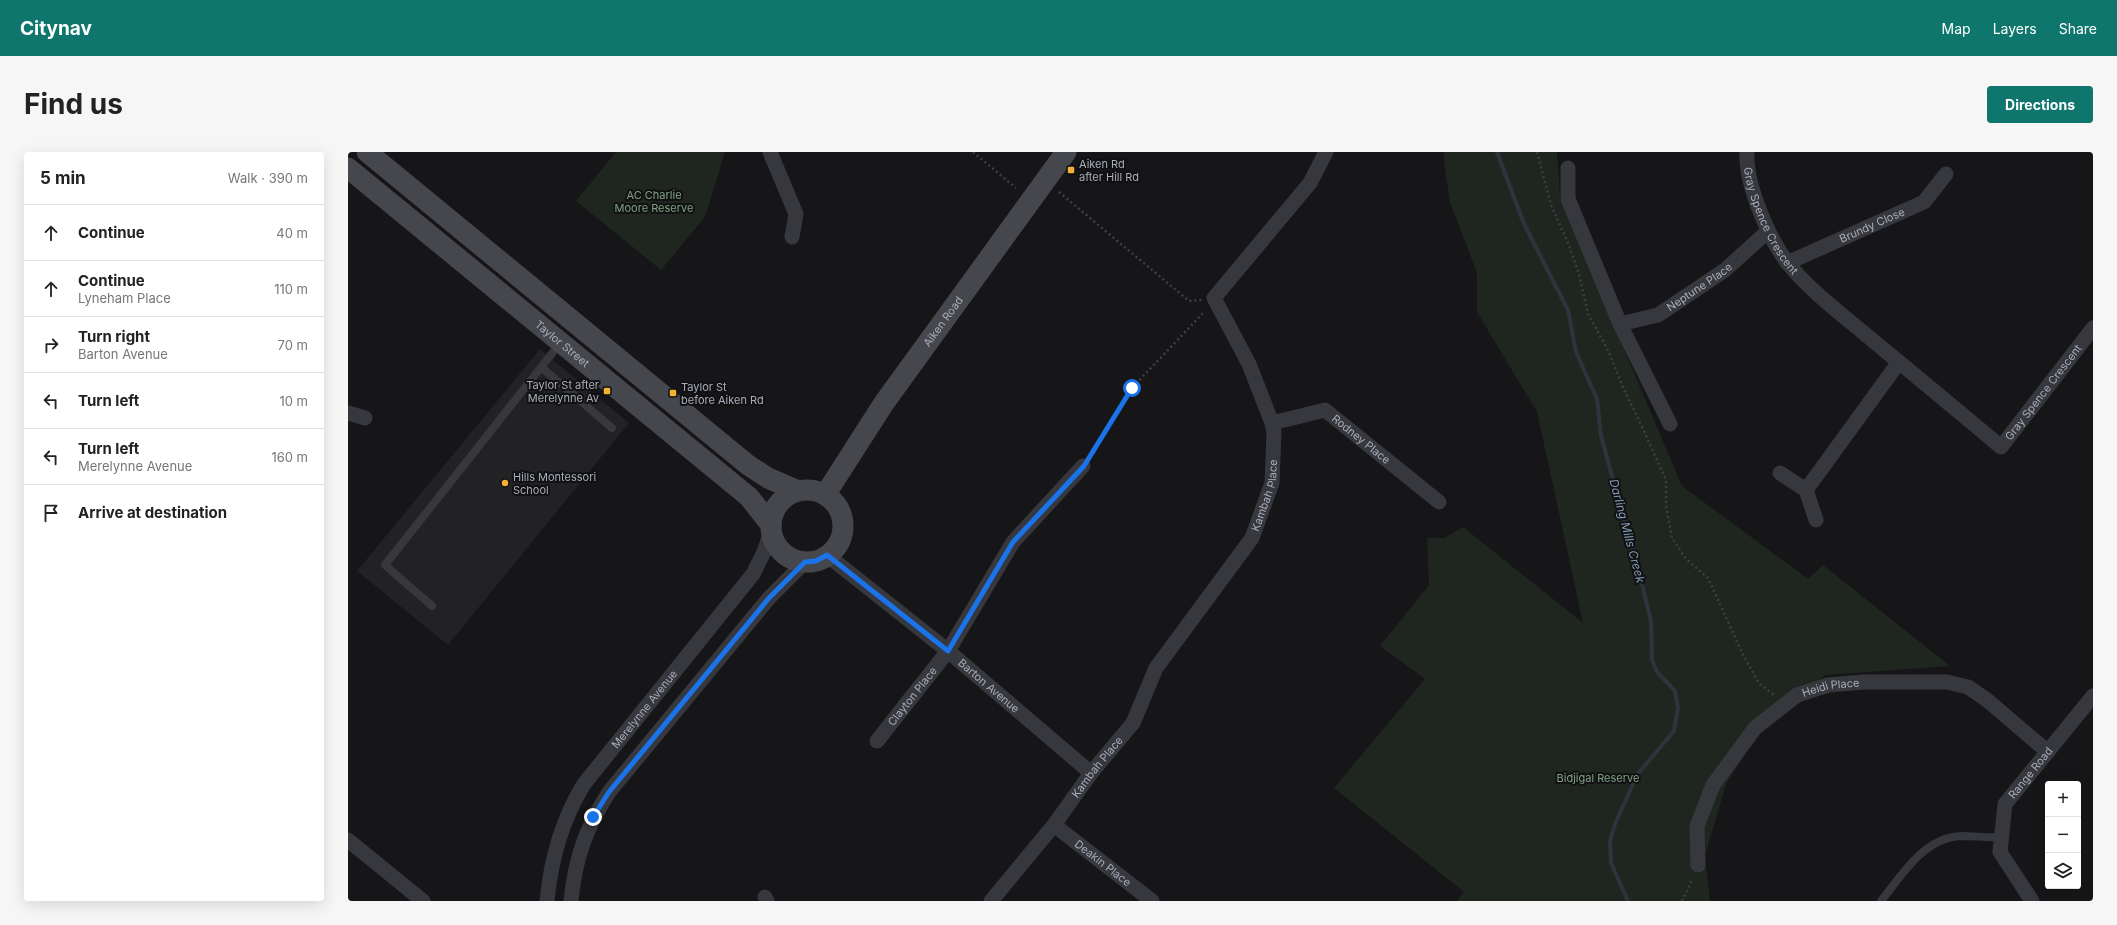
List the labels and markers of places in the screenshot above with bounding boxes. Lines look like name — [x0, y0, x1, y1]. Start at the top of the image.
place label: Aiken Rd after Hill Rd — [1079, 157, 1139, 184]
marker: Aiken Rd after Hill Rd — [1066, 165, 1076, 175]
place label: Taylor St after Merelynne Av — [526, 378, 599, 405]
place label: Taylor St before Aiken Rd — [681, 380, 764, 407]
marker: Taylor St after Merelynne Av — [602, 386, 612, 396]
marker: Taylor St before Aiken Rd — [668, 388, 678, 398]
place label: Hills Montessori School — [513, 470, 596, 497]
marker: Hills Montessori School — [500, 478, 510, 488]

